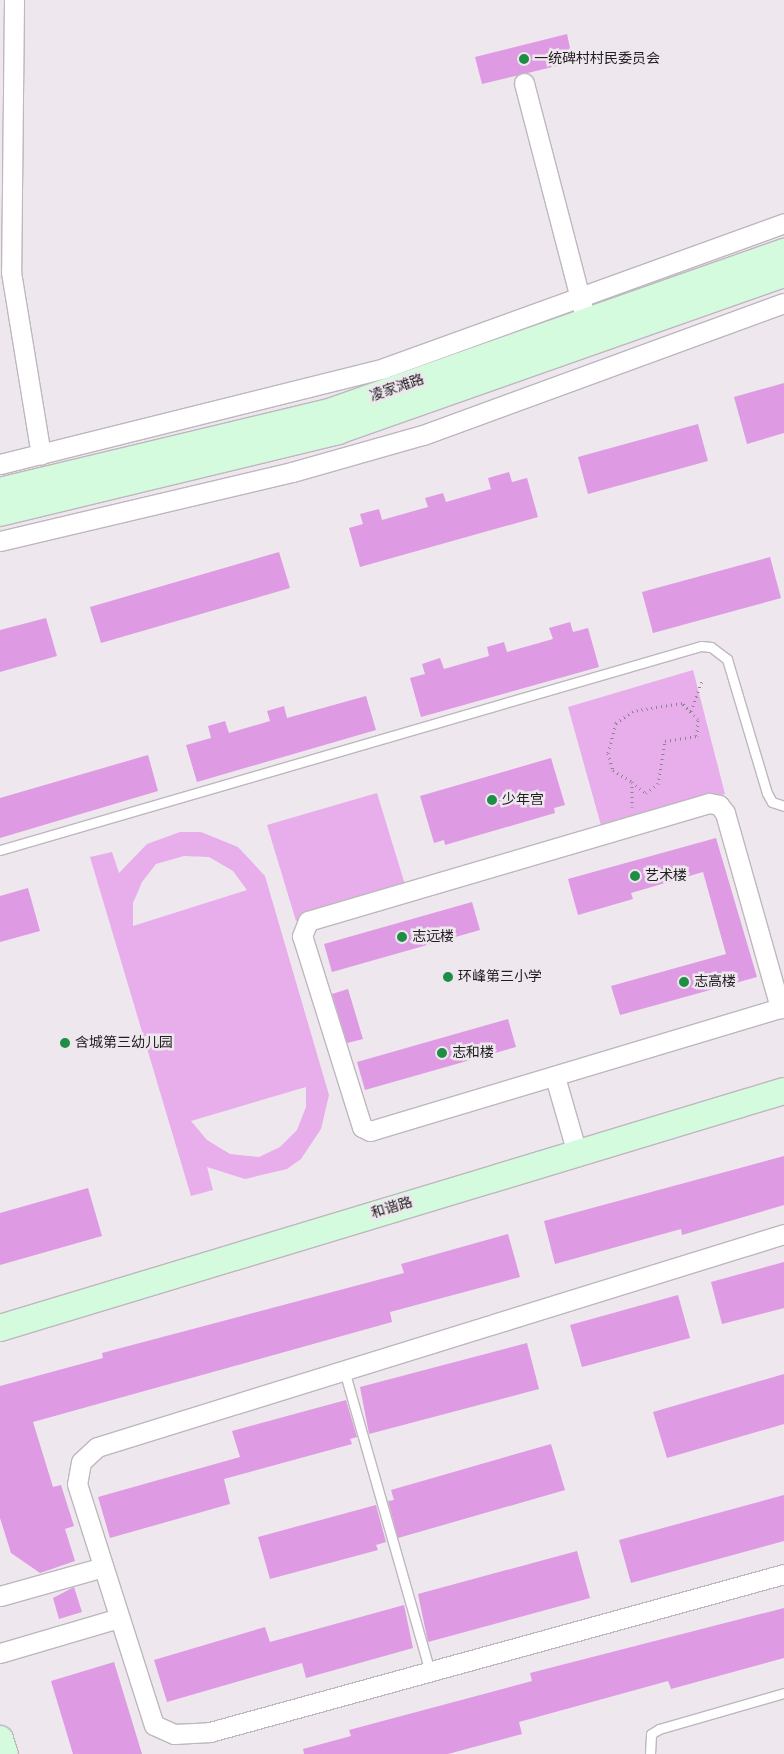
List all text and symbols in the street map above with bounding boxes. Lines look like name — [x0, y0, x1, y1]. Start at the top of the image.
place label: 一统碑村村民委员会 — [534, 51, 660, 67]
marker: 一统碑村村民委员会 — [518, 53, 530, 65]
street label: 凌家滩路 — [368, 371, 426, 405]
place label: 少年宫 — [502, 792, 544, 808]
marker: 少年宫 — [486, 794, 498, 806]
place label: 艺术楼 — [645, 868, 687, 884]
marker: 艺术楼 — [629, 870, 641, 882]
place label: 志远楼 — [412, 929, 454, 945]
marker: 志远楼 — [396, 931, 408, 943]
place label: 环峰第三小学 — [458, 969, 542, 985]
marker: 环峰第三小学 — [442, 971, 454, 983]
place label: 志高楼 — [694, 974, 736, 990]
marker: 志高楼 — [678, 976, 690, 988]
place label: 含城第三幼儿园 — [75, 1035, 173, 1051]
marker: 含城第三幼儿园 — [59, 1037, 71, 1049]
place label: 志和楼 — [452, 1045, 494, 1061]
marker: 志和楼 — [436, 1047, 448, 1059]
street label: 和谐路 — [369, 1194, 415, 1222]

